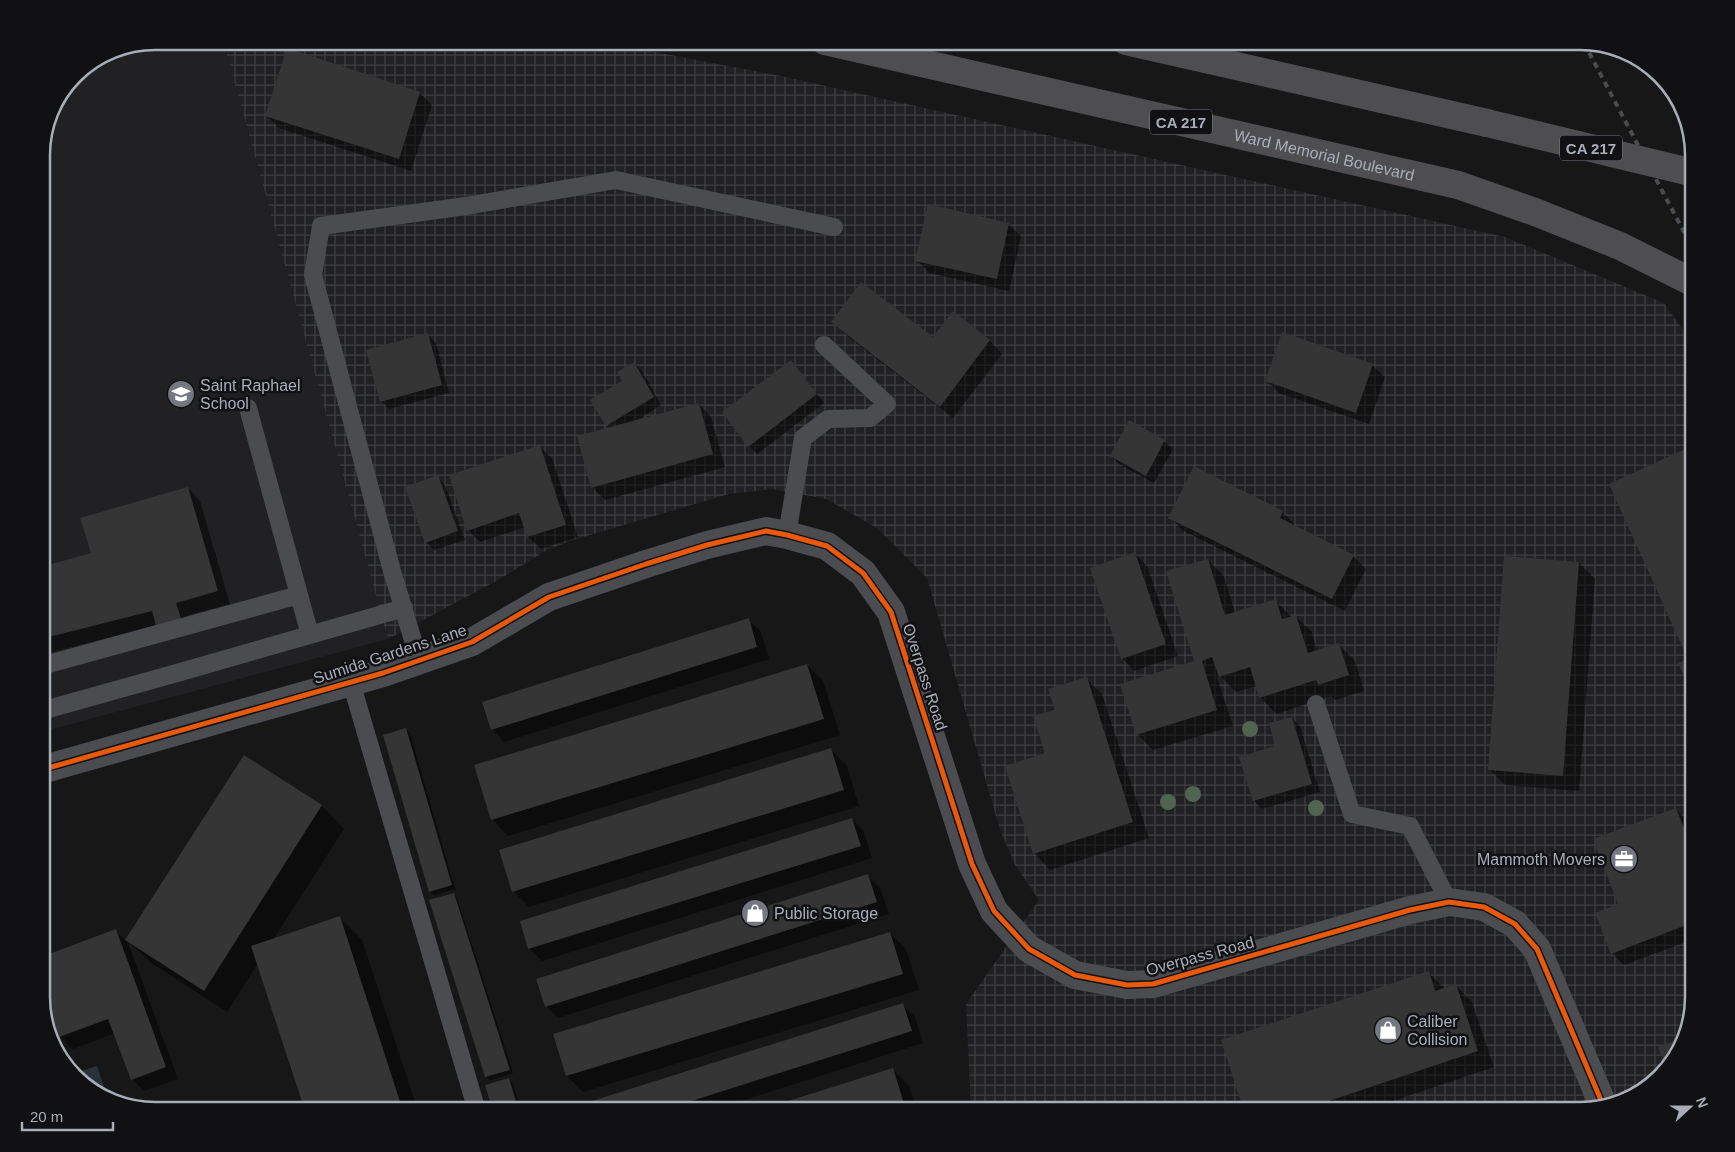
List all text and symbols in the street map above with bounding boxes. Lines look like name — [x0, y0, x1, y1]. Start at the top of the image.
road number: CA 217 — [1150, 110, 1212, 134]
street label: Ward Memorial Boulevard — [1232, 126, 1416, 183]
road number: CA 217 — [1560, 136, 1622, 160]
place label: Saint Raphael School — [200, 377, 301, 412]
school or university icon: Saint Raphael School — [166, 379, 196, 409]
street label: Sumida Gardens Lane — [311, 621, 469, 687]
street label: Overpass Road — [900, 622, 950, 732]
office icon: Mammoth Movers — [1609, 844, 1639, 874]
place label: Mammoth Movers — [1477, 851, 1605, 868]
shop icon: Public Storage — [740, 898, 770, 928]
place label: Public Storage — [774, 905, 878, 922]
street label: Overpass Road — [1144, 933, 1256, 979]
place label: Caliber Collision — [1407, 1013, 1467, 1048]
shop icon: Caliber Collision — [1373, 1015, 1403, 1045]
north arrow — [1665, 1082, 1715, 1132]
text: N — [1693, 1095, 1711, 1110]
scale bar — [22, 1100, 114, 1132]
text: 20 m — [30, 1108, 63, 1125]

